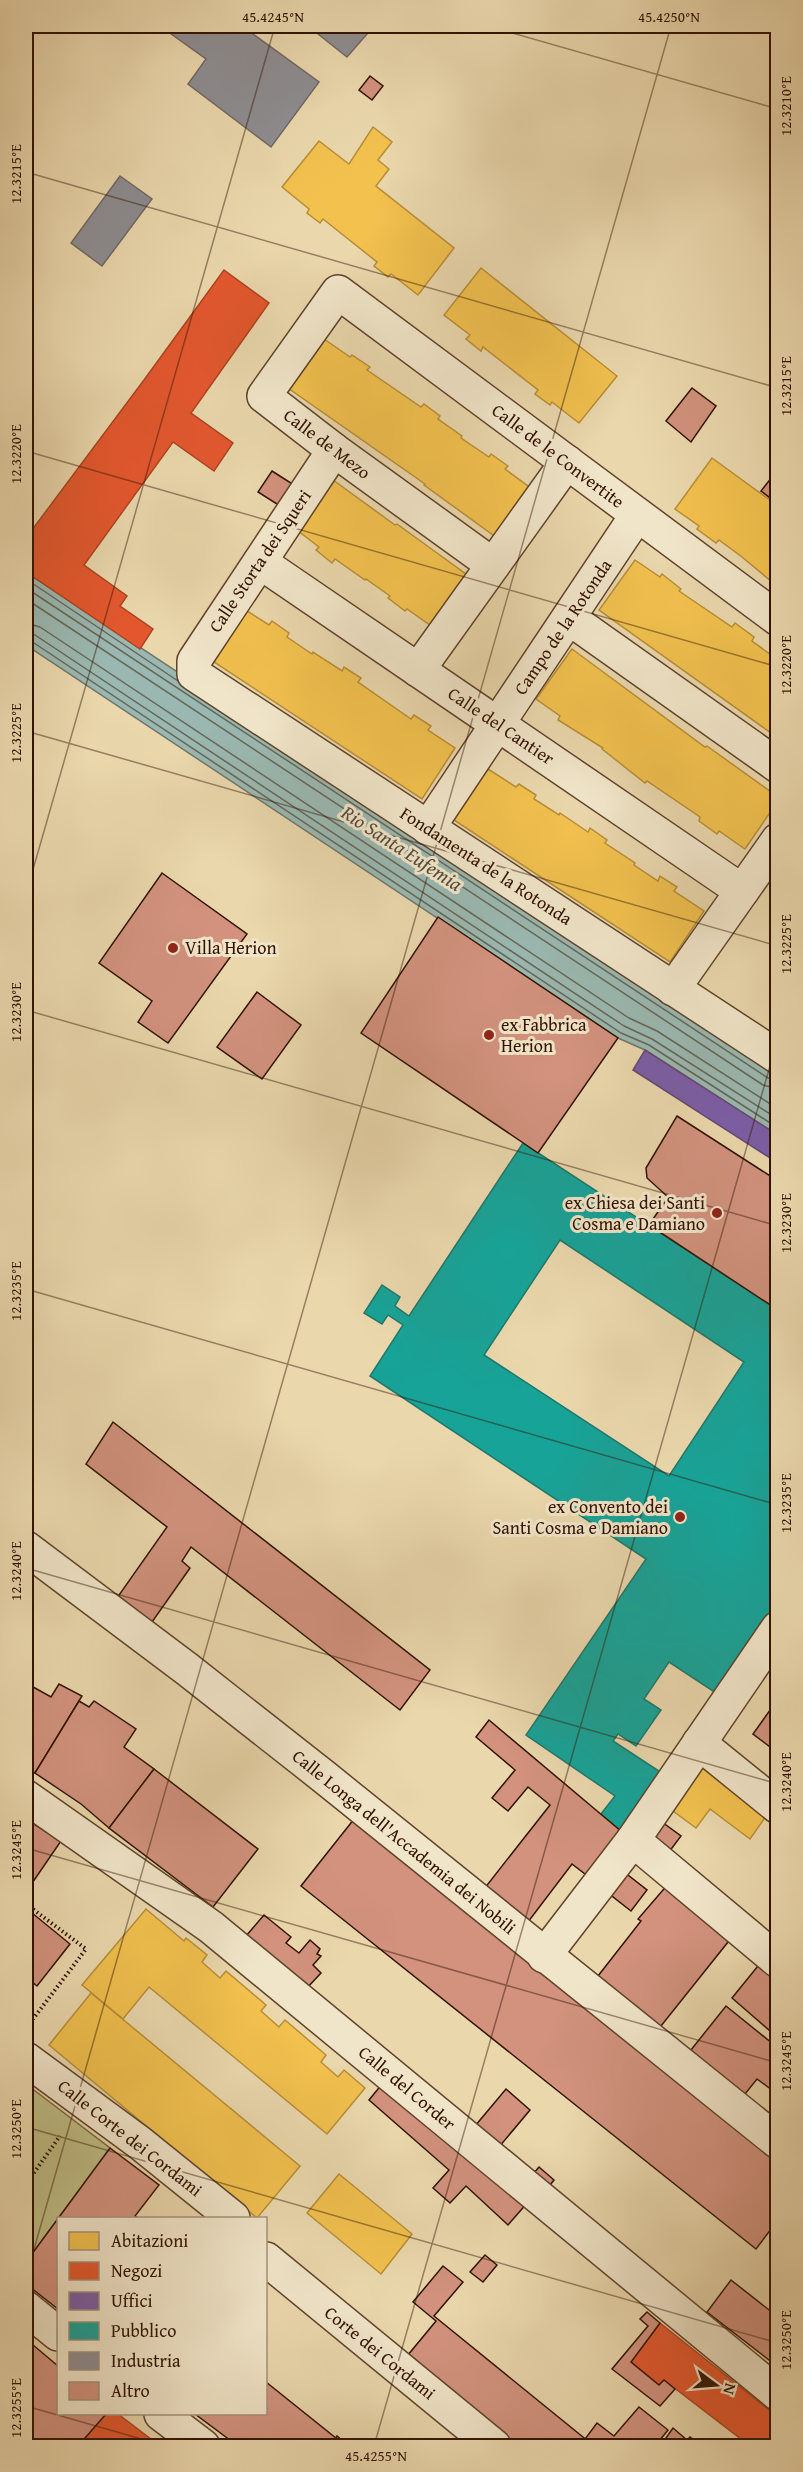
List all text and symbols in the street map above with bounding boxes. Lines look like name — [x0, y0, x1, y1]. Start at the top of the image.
text: 45.4245°N — [242, 6, 304, 27]
text: 45.4250°N — [638, 6, 700, 27]
text: 12.3210°E — [775, 76, 796, 136]
text: 12.3215°E — [5, 144, 26, 204]
text: 12.3215°E — [775, 356, 796, 416]
street label: Calle de le Convertite — [486, 397, 630, 515]
street label: Calle de Mezo — [278, 402, 377, 485]
text: 12.3220°E — [5, 424, 26, 484]
street label: Calle Storta dei Squeri — [202, 484, 318, 638]
street label: Campo de la Rotonda — [507, 553, 618, 700]
text: 12.3220°E — [775, 635, 796, 695]
street label: Calle del Cantier — [443, 680, 561, 772]
text: 12.3225°E — [5, 703, 26, 763]
water label: Rio Santa Eufemia — [335, 797, 469, 898]
street label: Fondamenta de la Rotonda — [395, 800, 578, 932]
text: 12.3225°E — [775, 914, 796, 974]
place label: Villa Herion — [185, 934, 277, 961]
marker: Villa Herion — [166, 941, 180, 955]
text: 12.3230°E — [5, 982, 26, 1042]
place label: ex Fabbrica Herion — [501, 1011, 587, 1059]
marker: ex Fabbrica Herion — [482, 1028, 496, 1042]
place label: ex Chiesa dei Santi Cosma e Damiano — [565, 1189, 705, 1237]
text: 12.3230°E — [775, 1193, 796, 1253]
marker: ex Chiesa dei Santi Cosma e Damiano — [710, 1206, 724, 1220]
text: 12.3235°E — [5, 1261, 26, 1321]
text: 12.3235°E — [775, 1473, 796, 1533]
place label: ex Convento dei Santi Cosma e Damiano — [493, 1493, 668, 1541]
marker: ex Convento dei Santi Cosma e Damiano — [673, 1510, 687, 1524]
text: 12.3240°E — [5, 1541, 26, 1601]
street label: Calle Longa dell'Accademia dei Nobili — [287, 1743, 522, 1941]
text: 12.3240°E — [775, 1752, 796, 1812]
text: 12.3245°E — [5, 1820, 26, 1880]
text: 12.3245°E — [775, 2031, 796, 2091]
street label: Calle del Corder — [353, 2039, 462, 2137]
street label: Calle Corte dei Cordami — [52, 2072, 208, 2203]
text: 12.3250°E — [5, 2099, 26, 2159]
legend — [57, 2217, 267, 2415]
text: Abitazioni — [111, 2227, 188, 2254]
text: Negozi — [111, 2257, 162, 2284]
text: Uffici — [111, 2287, 152, 2314]
street label: Corte dei Cordami — [319, 2299, 442, 2406]
text: 12.3250°E — [775, 2310, 796, 2370]
text: Pubblico — [111, 2317, 176, 2344]
text: Industria — [111, 2347, 181, 2374]
north arrow — [686, 2355, 746, 2415]
text: Altro — [111, 2377, 150, 2404]
text: 12.3255°E — [5, 2378, 26, 2438]
text: N — [717, 2381, 743, 2398]
text: 45.4255°N — [345, 2445, 407, 2466]

